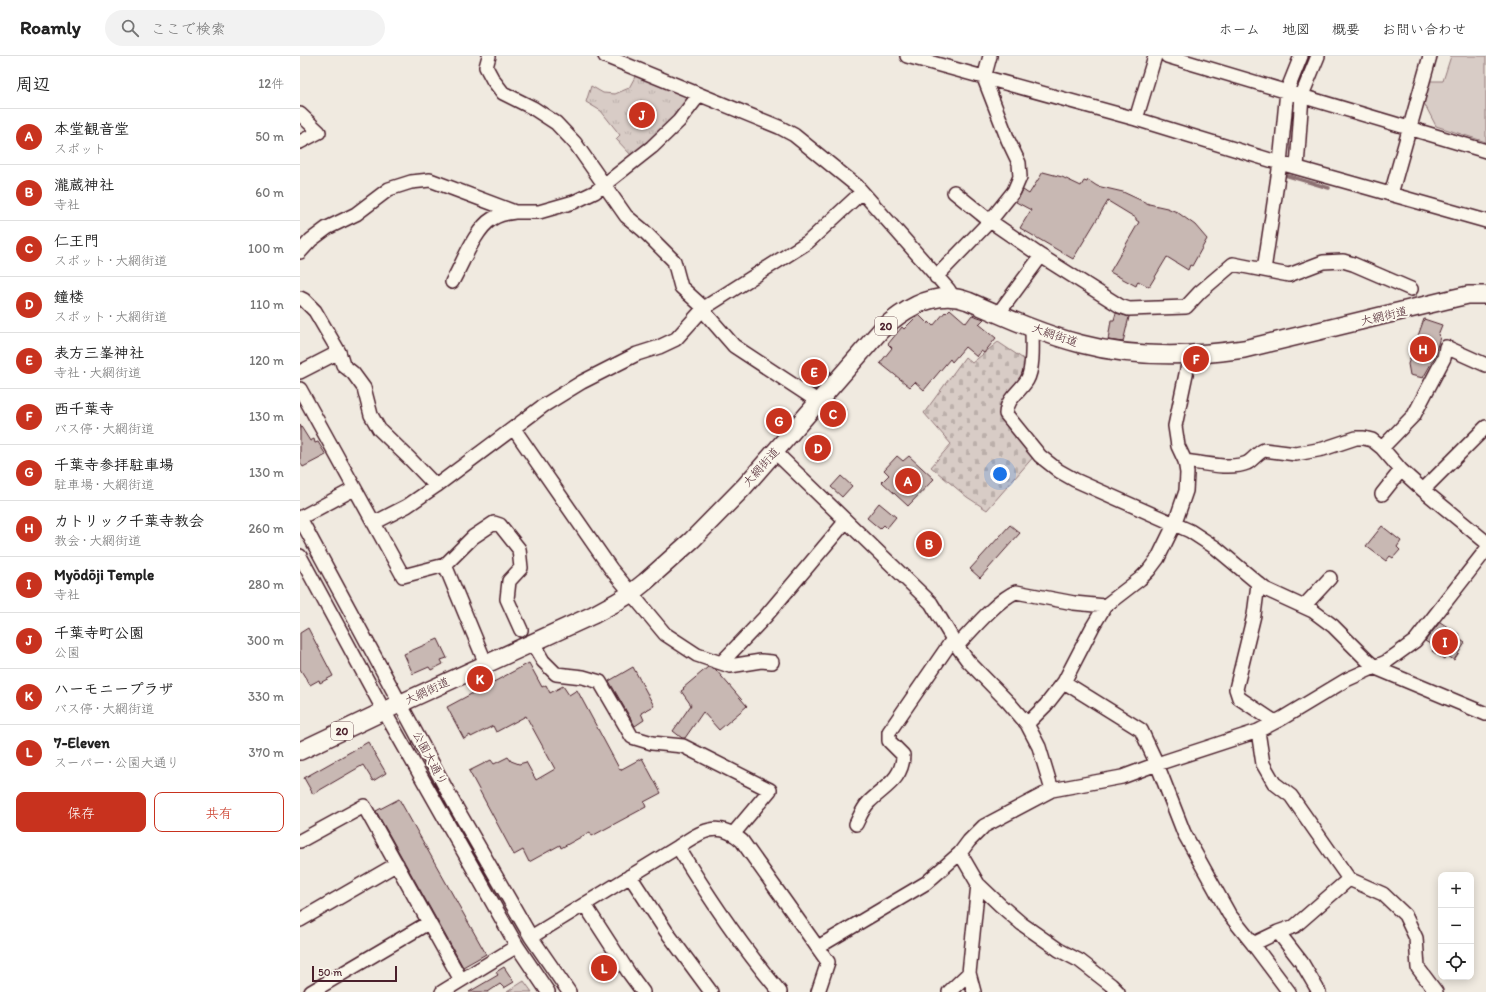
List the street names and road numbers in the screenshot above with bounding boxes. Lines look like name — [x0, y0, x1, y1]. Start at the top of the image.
street label: 大網街道 — [1359, 304, 1409, 328]
road number: 20 — [875, 317, 897, 335]
street label: 大網街道 — [1030, 321, 1080, 349]
street label: 大網街道 — [740, 444, 782, 490]
street label: 大網街道 — [402, 675, 452, 707]
road number: 20 — [331, 722, 353, 740]
street label: 公園大通り — [410, 728, 450, 788]

